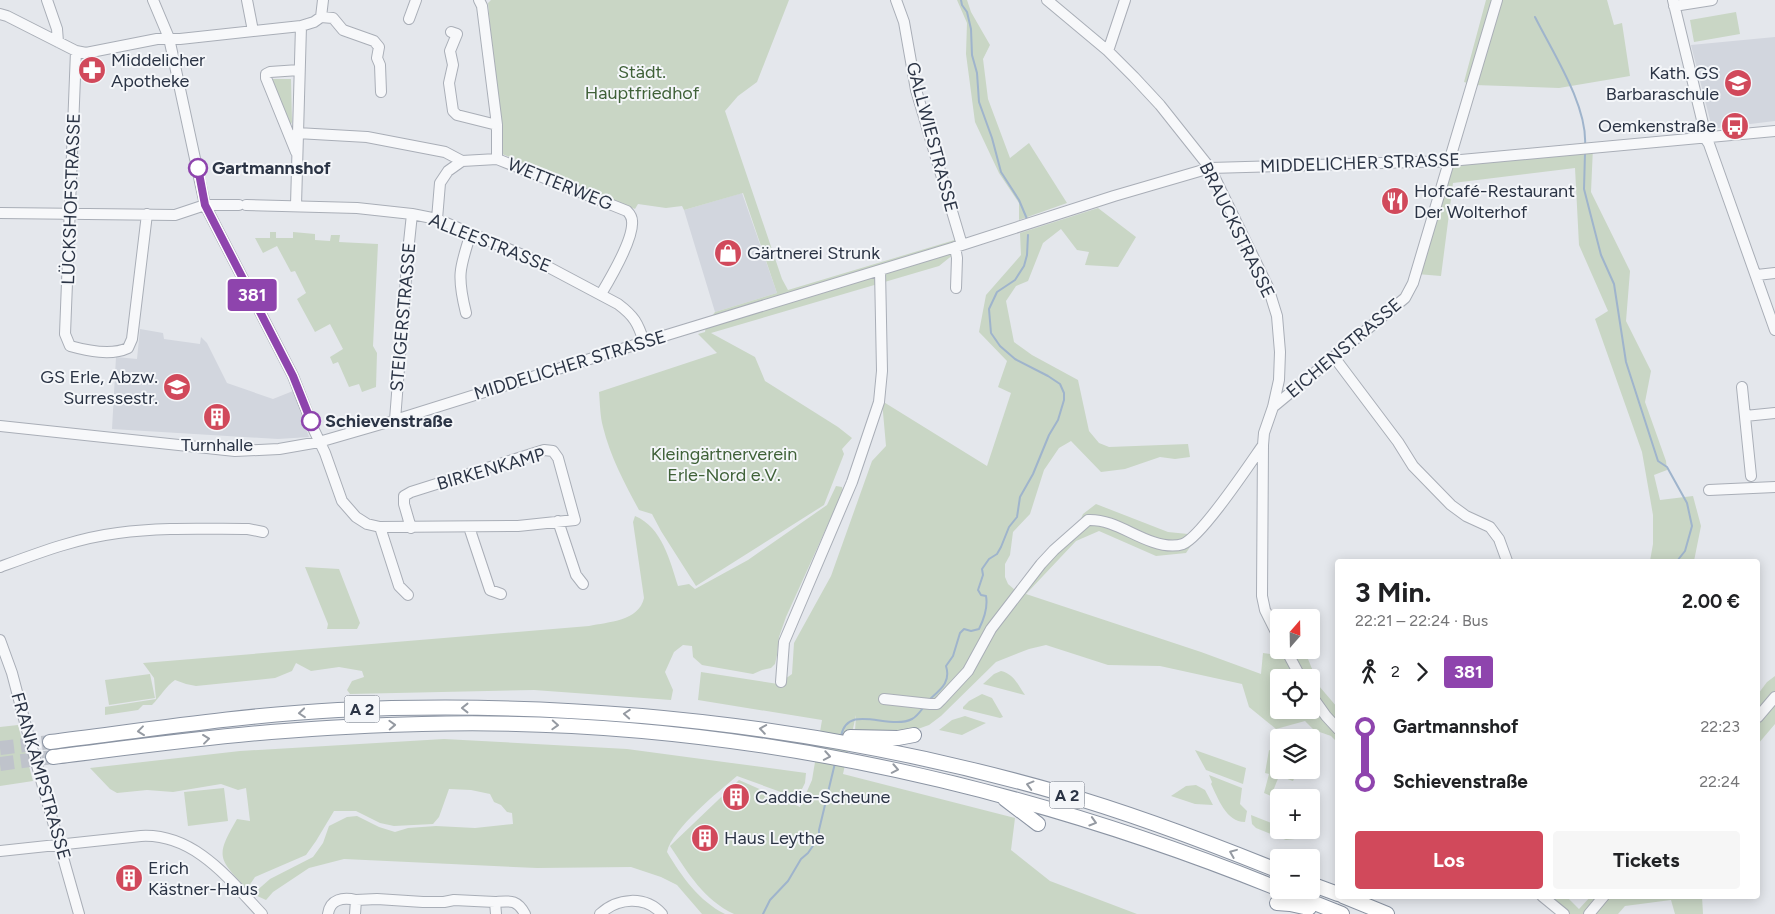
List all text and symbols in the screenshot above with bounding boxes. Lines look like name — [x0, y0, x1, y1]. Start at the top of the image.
place label: Middelicher Apotheke — [111, 49, 205, 92]
pharmacy icon: Middelicher Apotheke — [77, 55, 107, 85]
street label: GALLWIESTRASSE — [901, 60, 963, 214]
park label: Städt. Hauptfriedhof — [585, 61, 700, 104]
place label: Kath. GS Barbaraschule — [1606, 62, 1719, 105]
school or university icon: Kath. GS Barbaraschule — [1723, 68, 1753, 98]
bus stop icon: Oemkenstraße — [1720, 111, 1750, 141]
street label: LÜCKSHOFSTRASSE — [57, 113, 85, 285]
place label: Oemkenstraße — [1598, 115, 1716, 137]
street label: MIDDELICHER STRASSE — [1260, 149, 1460, 177]
street label: WETTERWEG — [504, 153, 616, 215]
place label: Gartmannshof — [212, 157, 332, 179]
marker: Gartmannshof — [188, 158, 208, 178]
street label: BRAUCKSTRASSE — [1195, 158, 1279, 302]
place label: Hofcafé-Restaurant Der Wolterhof — [1414, 180, 1575, 223]
restaurant icon: Hofcafé-Restaurant Der Wolterhof — [1380, 186, 1410, 216]
street label: ALLEESTRASSE — [426, 209, 554, 277]
shop icon: Gärtnerei Strunk — [713, 238, 743, 268]
street label: STEIGERSTRASSE — [386, 242, 420, 392]
place label: Gärtnerei Strunk — [747, 242, 880, 264]
line badge: 381 — [223, 279, 281, 311]
text: 381 — [238, 284, 266, 306]
street label: EICHENSTRASSE — [1282, 293, 1406, 403]
street label: MIDDELICHER STRASSE — [471, 325, 669, 405]
place label: GS Erle, Abzw. Surressestr. — [40, 366, 158, 409]
school or university icon: GS Erle, Abzw. Surressestr. — [162, 372, 192, 402]
building icon: Turnhalle — [202, 402, 232, 432]
place label: Schievenstraße — [325, 410, 453, 432]
marker: Schievenstraße — [301, 411, 321, 431]
place label: Turnhalle — [181, 434, 253, 456]
street label: BIRKENKAMP — [434, 443, 548, 495]
park label: Kleingärtnerverein Erle-Nord e.V. — [651, 443, 797, 486]
text: 3 Min. — [1355, 575, 1431, 609]
text: 2.00 € — [1682, 590, 1740, 613]
north arrow — [1270, 609, 1320, 659]
map controls — [1270, 609, 1320, 899]
text: 22:21 – 22:24 · Bus — [1355, 611, 1488, 630]
icon: walk — [1355, 658, 1383, 686]
icon: forward — [1408, 658, 1436, 686]
text: 381 — [1454, 661, 1483, 683]
text: 2 — [1391, 662, 1400, 681]
button: locate — [1270, 669, 1320, 719]
street label: FRANKAMPSTRASSE — [7, 690, 75, 862]
road number: A 2 — [344, 696, 380, 722]
one-way arrow — [460, 703, 468, 713]
one-way arrow — [298, 707, 306, 718]
one-way arrow — [623, 709, 631, 720]
text: Gartmannshof — [1393, 715, 1519, 738]
text: 22:23 — [1700, 717, 1740, 736]
one-way arrow — [389, 720, 397, 731]
one-way arrow — [551, 720, 559, 731]
one-way arrow — [136, 725, 144, 736]
one-way arrow — [758, 725, 767, 735]
button: layers — [1270, 729, 1320, 779]
one-way arrow — [202, 734, 210, 745]
one-way arrow — [823, 751, 832, 761]
one-way arrow — [890, 764, 899, 774]
text: Schievenstraße — [1393, 770, 1528, 793]
text: 22:24 — [1699, 772, 1740, 791]
one-way arrow — [1026, 780, 1034, 790]
building icon: Caddie-Scheune — [721, 782, 751, 812]
road number: A 2 — [1050, 782, 1084, 808]
place label: Caddie-Scheune — [755, 786, 891, 808]
button: + — [1270, 789, 1320, 839]
one-way arrow — [1089, 816, 1097, 826]
building icon: Haus Leythe — [690, 823, 720, 853]
place label: Haus Leythe — [724, 827, 825, 849]
button: Los — [1355, 831, 1543, 889]
button: Tickets — [1553, 831, 1740, 889]
one-way arrow — [1230, 849, 1238, 859]
button: − — [1270, 849, 1320, 899]
place label: Erich Kästner-Haus — [148, 857, 258, 900]
building icon: Erich Kästner-Haus — [114, 863, 144, 893]

